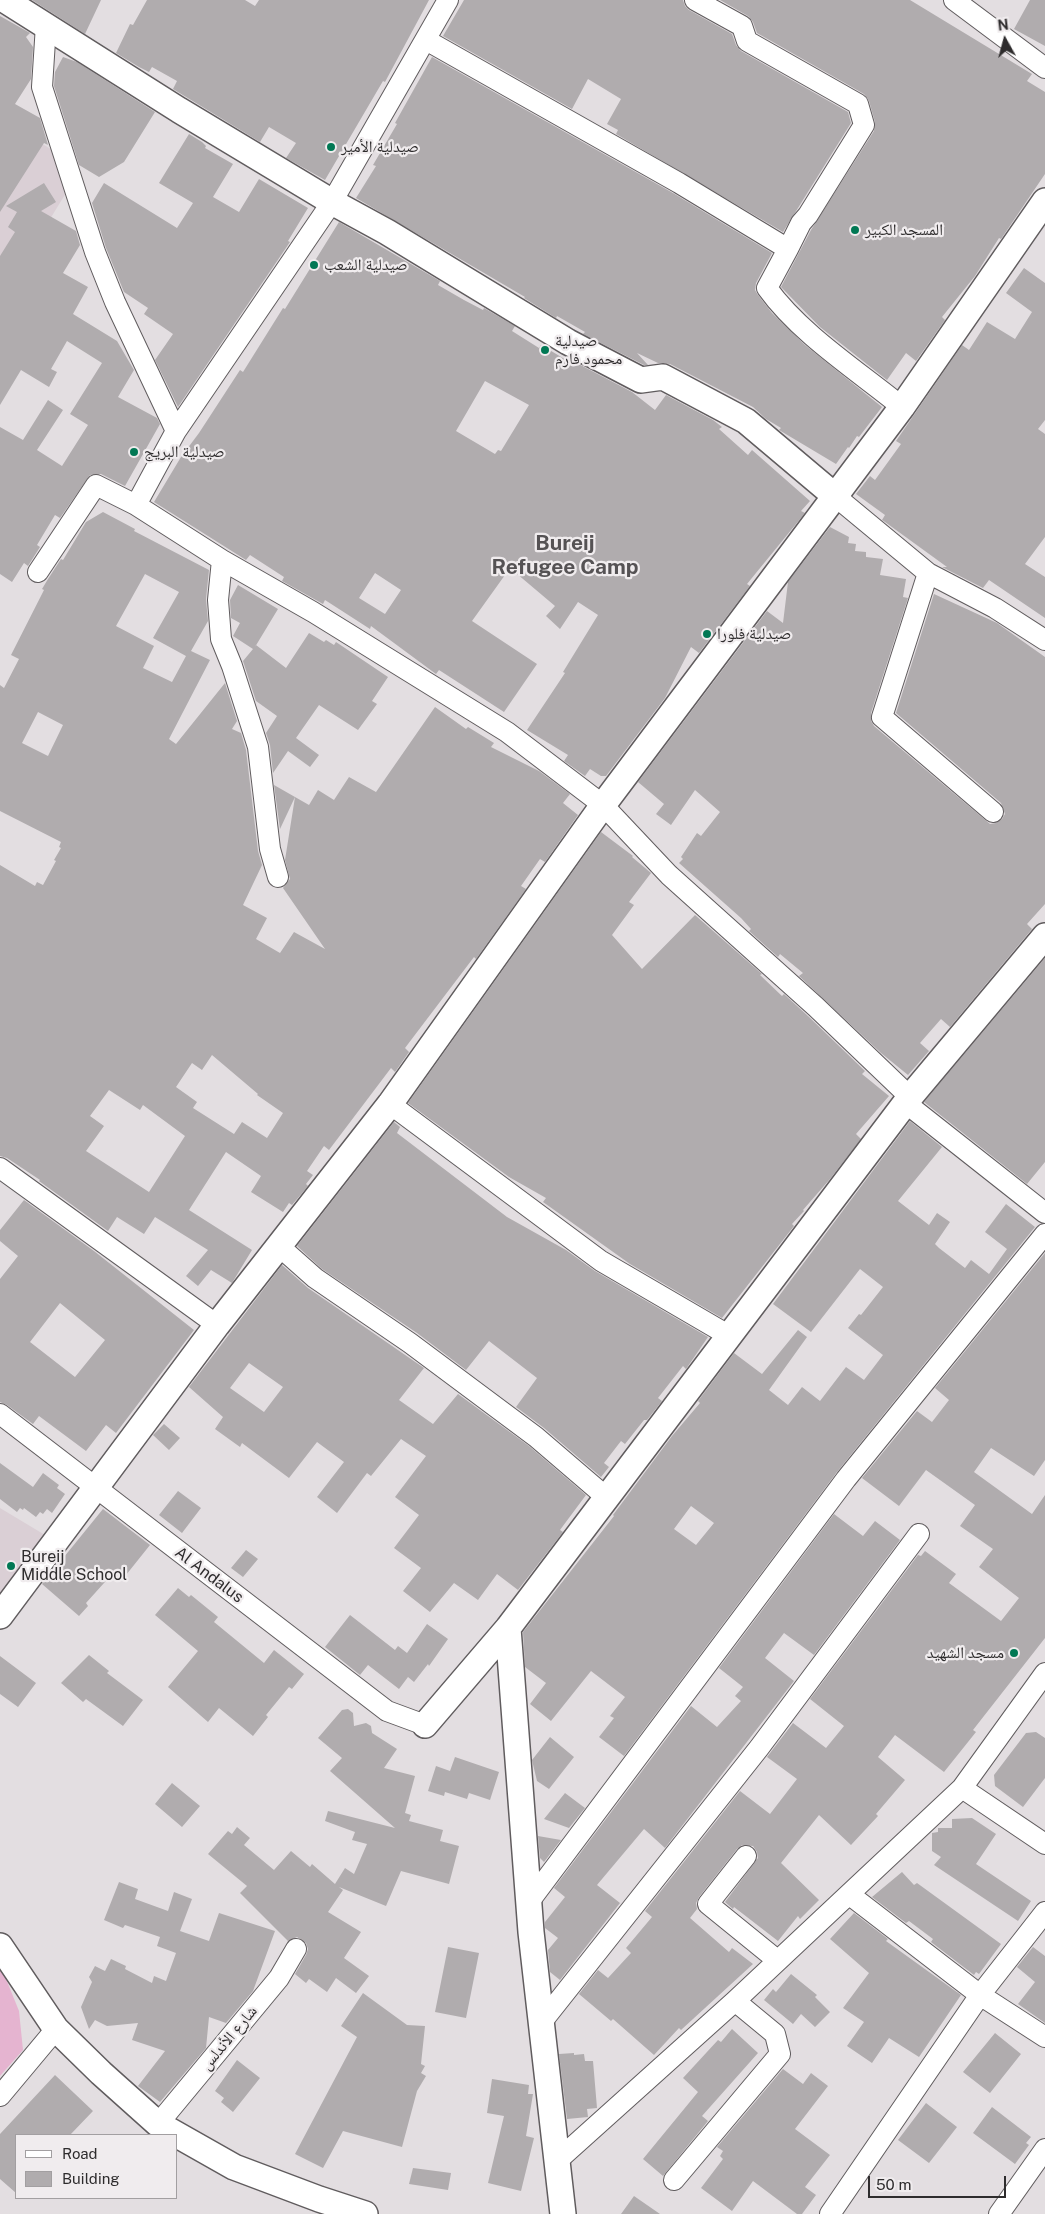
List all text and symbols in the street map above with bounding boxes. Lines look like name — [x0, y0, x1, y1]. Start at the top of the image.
north arrow — [980, 15, 1030, 65]
text: N — [997, 17, 1010, 34]
place label: صيدلية الأمير — [341, 137, 419, 157]
marker: صيدلية الأمير — [325, 141, 337, 153]
place label: المسجد الكبير — [865, 220, 943, 240]
marker: المسجد الكبير — [849, 224, 861, 236]
place label: صيدلية الشعب — [324, 255, 408, 275]
marker: صيدلية الشعب — [308, 259, 320, 271]
place label: صيدلية محمود فارم — [555, 331, 622, 369]
marker: صيدلية محمود فارم — [539, 344, 551, 356]
place label: صيدلية البريج — [144, 442, 225, 462]
marker: صيدلية البريج — [128, 446, 140, 458]
district label: Bureij Refugee Camp — [492, 531, 638, 581]
place label: صيدلية فلورا — [717, 624, 791, 644]
marker: صيدلية فلورا — [701, 628, 713, 640]
street label: Al Andalus — [171, 1543, 247, 1607]
place label: Bureij Middle School — [21, 1547, 127, 1585]
marker: Bureij Middle School — [5, 1560, 17, 1572]
place label: مسجد الشهيد — [927, 1643, 1004, 1663]
marker: مسجد الشهيد — [1008, 1647, 1020, 1659]
street label: شارع الأندلس — [197, 2002, 261, 2074]
legend — [15, 2134, 178, 2199]
text: Road — [62, 2145, 98, 2162]
scale bar — [870, 2166, 1008, 2198]
text: Building — [62, 2170, 120, 2187]
text: 50 m — [876, 2176, 911, 2193]

